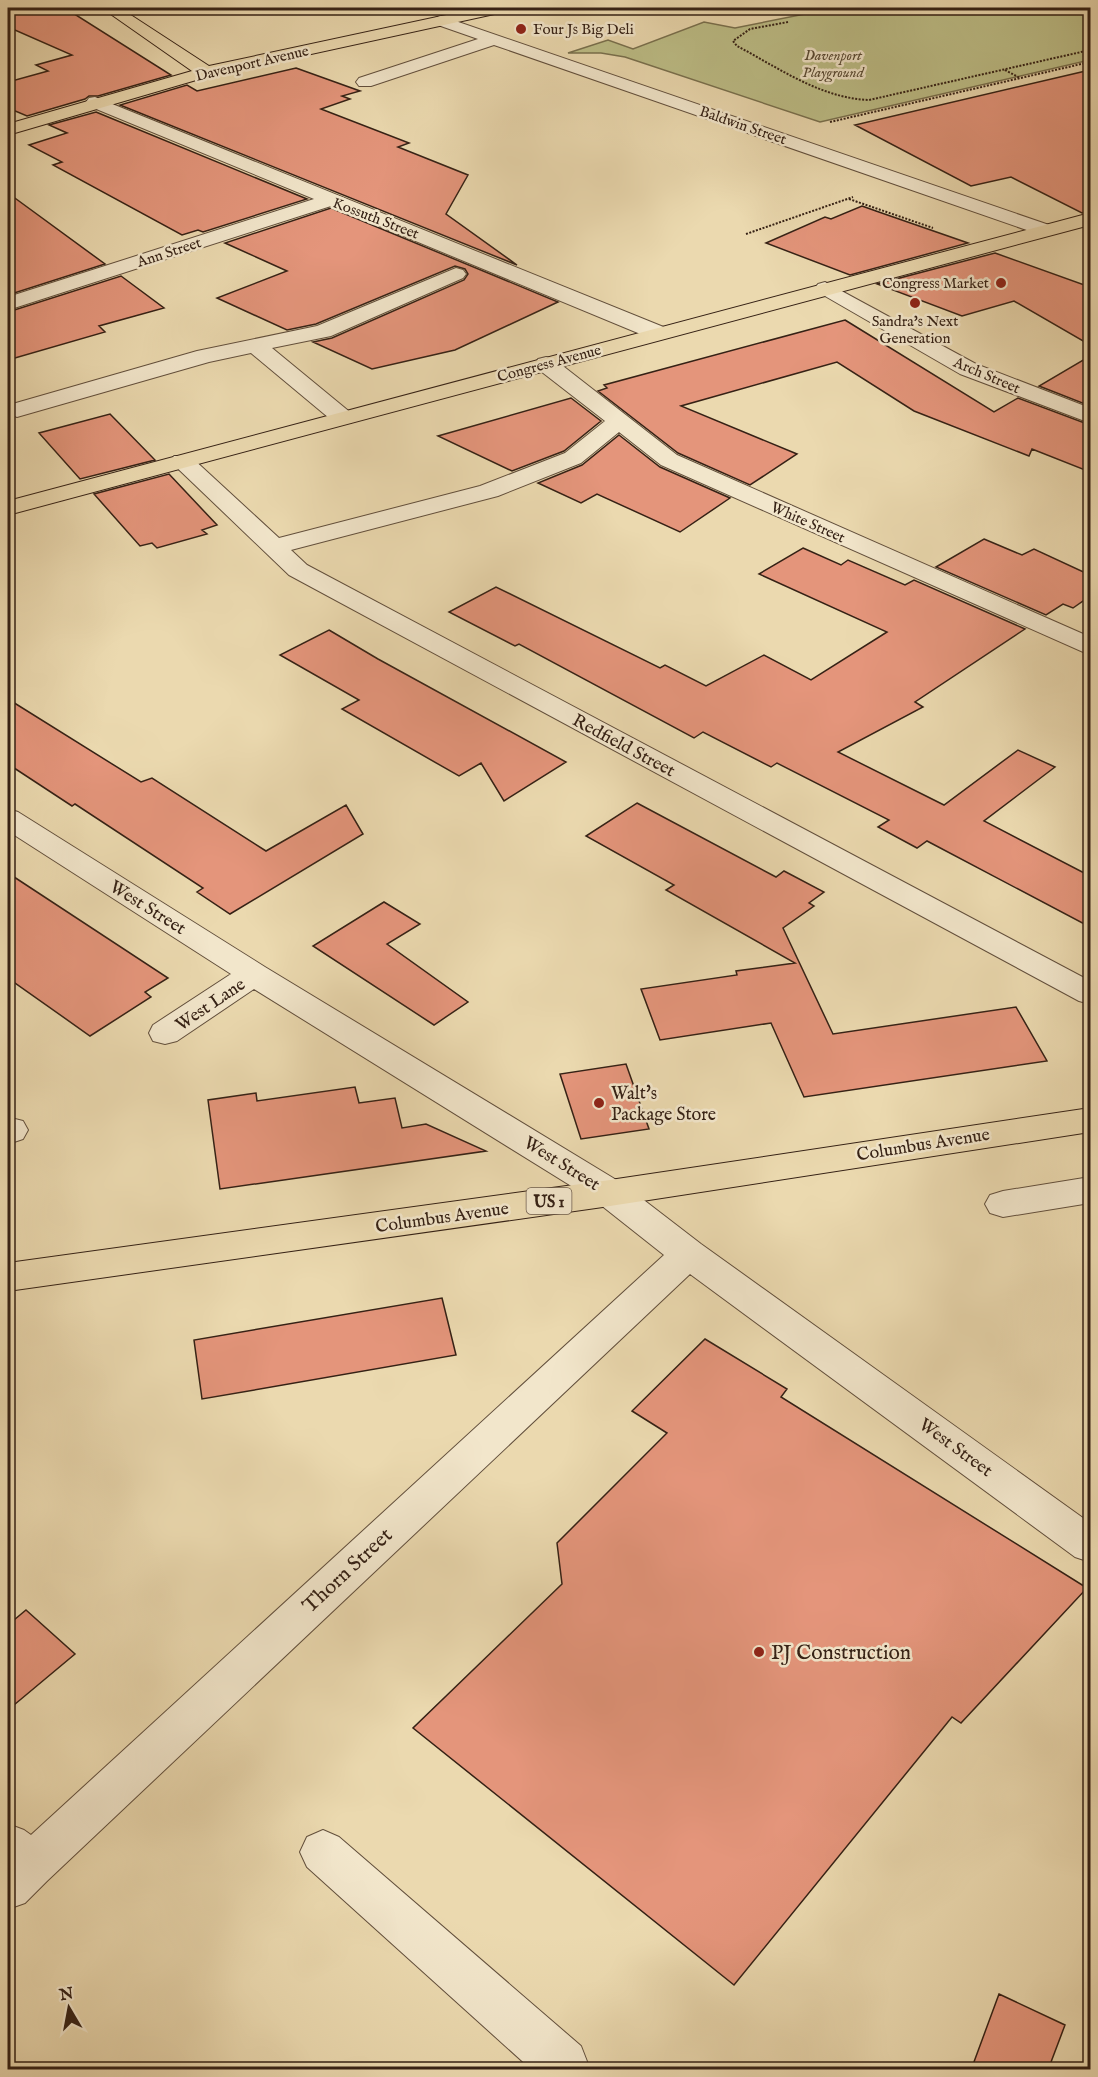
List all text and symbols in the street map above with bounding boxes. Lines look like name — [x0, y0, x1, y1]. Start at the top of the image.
place label: Four Js Big Deli — [533, 20, 634, 39]
marker: Four Js Big Deli — [514, 22, 528, 36]
street label: Davenport Avenue — [194, 41, 311, 86]
park label: Davenport Playground — [802, 46, 865, 83]
street label: Baldwin Street — [697, 102, 789, 149]
street label: Kossuth Street — [330, 193, 422, 244]
street label: Ann Street — [134, 233, 204, 272]
place label: Congress Market — [882, 274, 989, 293]
marker: Congress Market — [994, 276, 1008, 290]
marker: Sandra's Next Generation — [908, 296, 922, 310]
place label: Sandra's Next Generation — [872, 312, 958, 348]
street label: Congress Avenue — [495, 340, 603, 386]
street label: Arch Street — [950, 353, 1023, 398]
street label: White Street — [768, 498, 848, 547]
street label: Redfield Street — [568, 710, 679, 783]
street label: West Street — [105, 876, 190, 941]
street label: West Lane — [171, 974, 250, 1037]
place label: Walt's Package Store — [611, 1083, 716, 1127]
marker: Walt's Package Store — [592, 1096, 606, 1110]
street label: Columbus Avenue — [855, 1124, 992, 1167]
street label: West Street — [519, 1132, 604, 1197]
road number: US 1 — [526, 1188, 572, 1214]
street label: Columbus Avenue — [374, 1198, 510, 1239]
street label: West Street — [914, 1414, 997, 1483]
street label: Thorn Street — [297, 1523, 399, 1620]
place label: PJ Construction — [771, 1640, 911, 1667]
marker: PJ Construction — [752, 1645, 766, 1659]
north arrow — [39, 1978, 99, 2038]
text: N — [57, 1984, 75, 2006]

